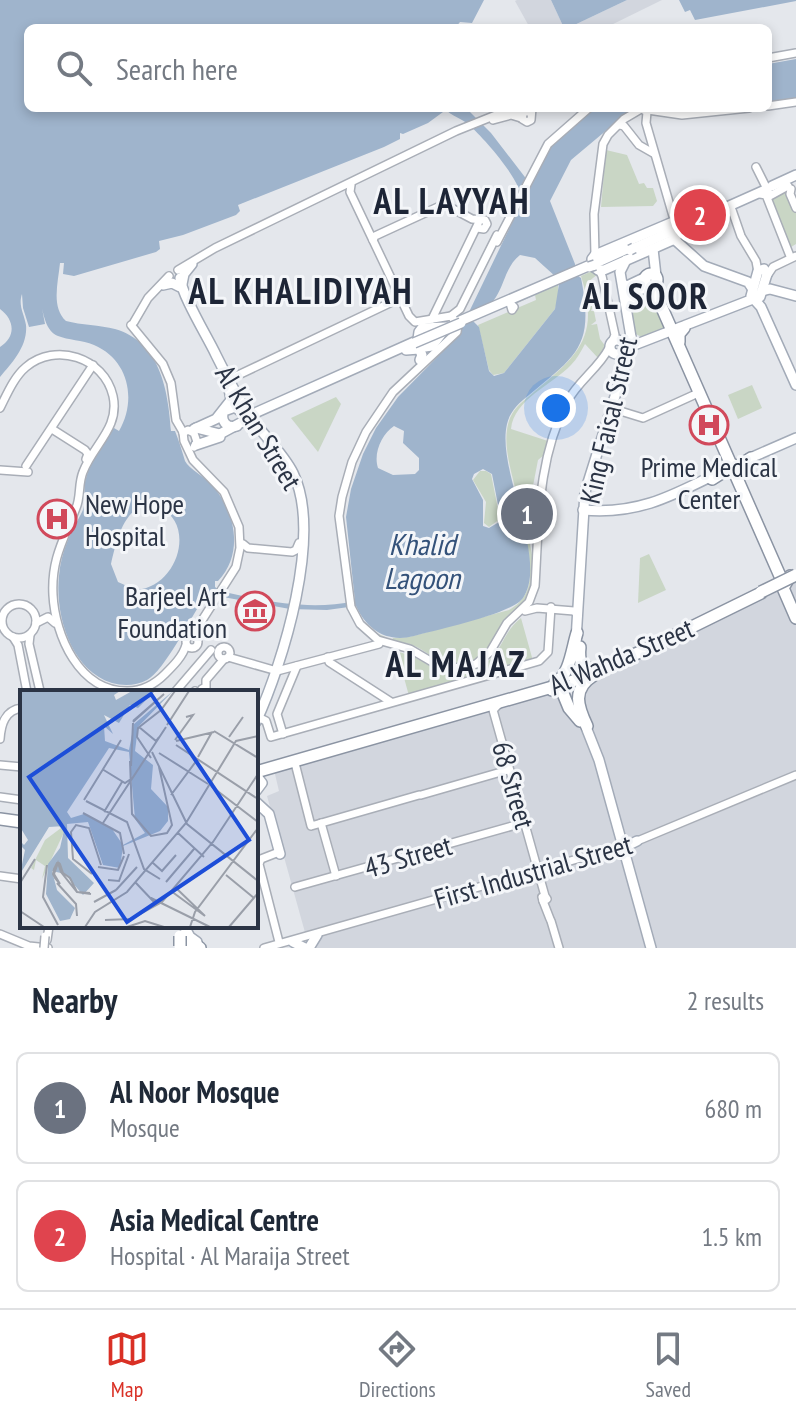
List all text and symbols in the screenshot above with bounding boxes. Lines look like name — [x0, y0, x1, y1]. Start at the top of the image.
search box — [24, 24, 772, 112]
icon: search — [52, 46, 96, 90]
text: Search here — [116, 49, 238, 88]
district label: AL LAYYAH — [373, 177, 530, 224]
pin: 2 — [674, 185, 726, 245]
district label: AL KHALIDIYAH — [188, 267, 413, 314]
district label: AL SOOR — [582, 272, 709, 319]
street label: King Faisal Street — [571, 333, 645, 507]
street label: Al Khan Street — [207, 358, 311, 496]
your location — [536, 388, 576, 428]
hospital icon: Prime Medical Center — [688, 404, 730, 446]
place label: Prime Medical Center — [641, 448, 778, 517]
pin: 1 — [501, 484, 553, 544]
place label: New Hope Hospital — [85, 485, 184, 554]
hospital icon: New Hope Hospital — [36, 498, 78, 540]
water label: Khalid Lagoon — [384, 524, 462, 597]
place label: Barjeel Art Foundation — [117, 577, 227, 646]
museum icon: Barjeel Art Foundation — [234, 590, 276, 632]
street label: Al Wahda Street — [543, 609, 699, 703]
district label: AL MAJAZ — [385, 640, 526, 687]
inset map — [20, 690, 258, 928]
street label: 68 Street — [484, 737, 544, 833]
street label: First Industrial Street — [430, 825, 636, 917]
street label: 43 Street — [360, 826, 456, 886]
text: Nearby — [32, 978, 117, 1022]
text: 2 results — [687, 984, 764, 1017]
text: Al Noor Mosque — [110, 1072, 280, 1111]
text: 1 — [54, 1092, 66, 1125]
text: 680 m — [704, 1092, 762, 1125]
text: Mosque — [110, 1111, 180, 1144]
text: Asia Medical Centre — [110, 1200, 319, 1239]
text: 2 — [54, 1220, 66, 1253]
text: 1.5 km — [701, 1220, 762, 1253]
text: Hospital · Al Maraija Street — [110, 1239, 350, 1272]
tab: Map — [105, 1327, 149, 1403]
tab: Directions — [359, 1327, 436, 1403]
tab: Saved — [646, 1327, 691, 1403]

